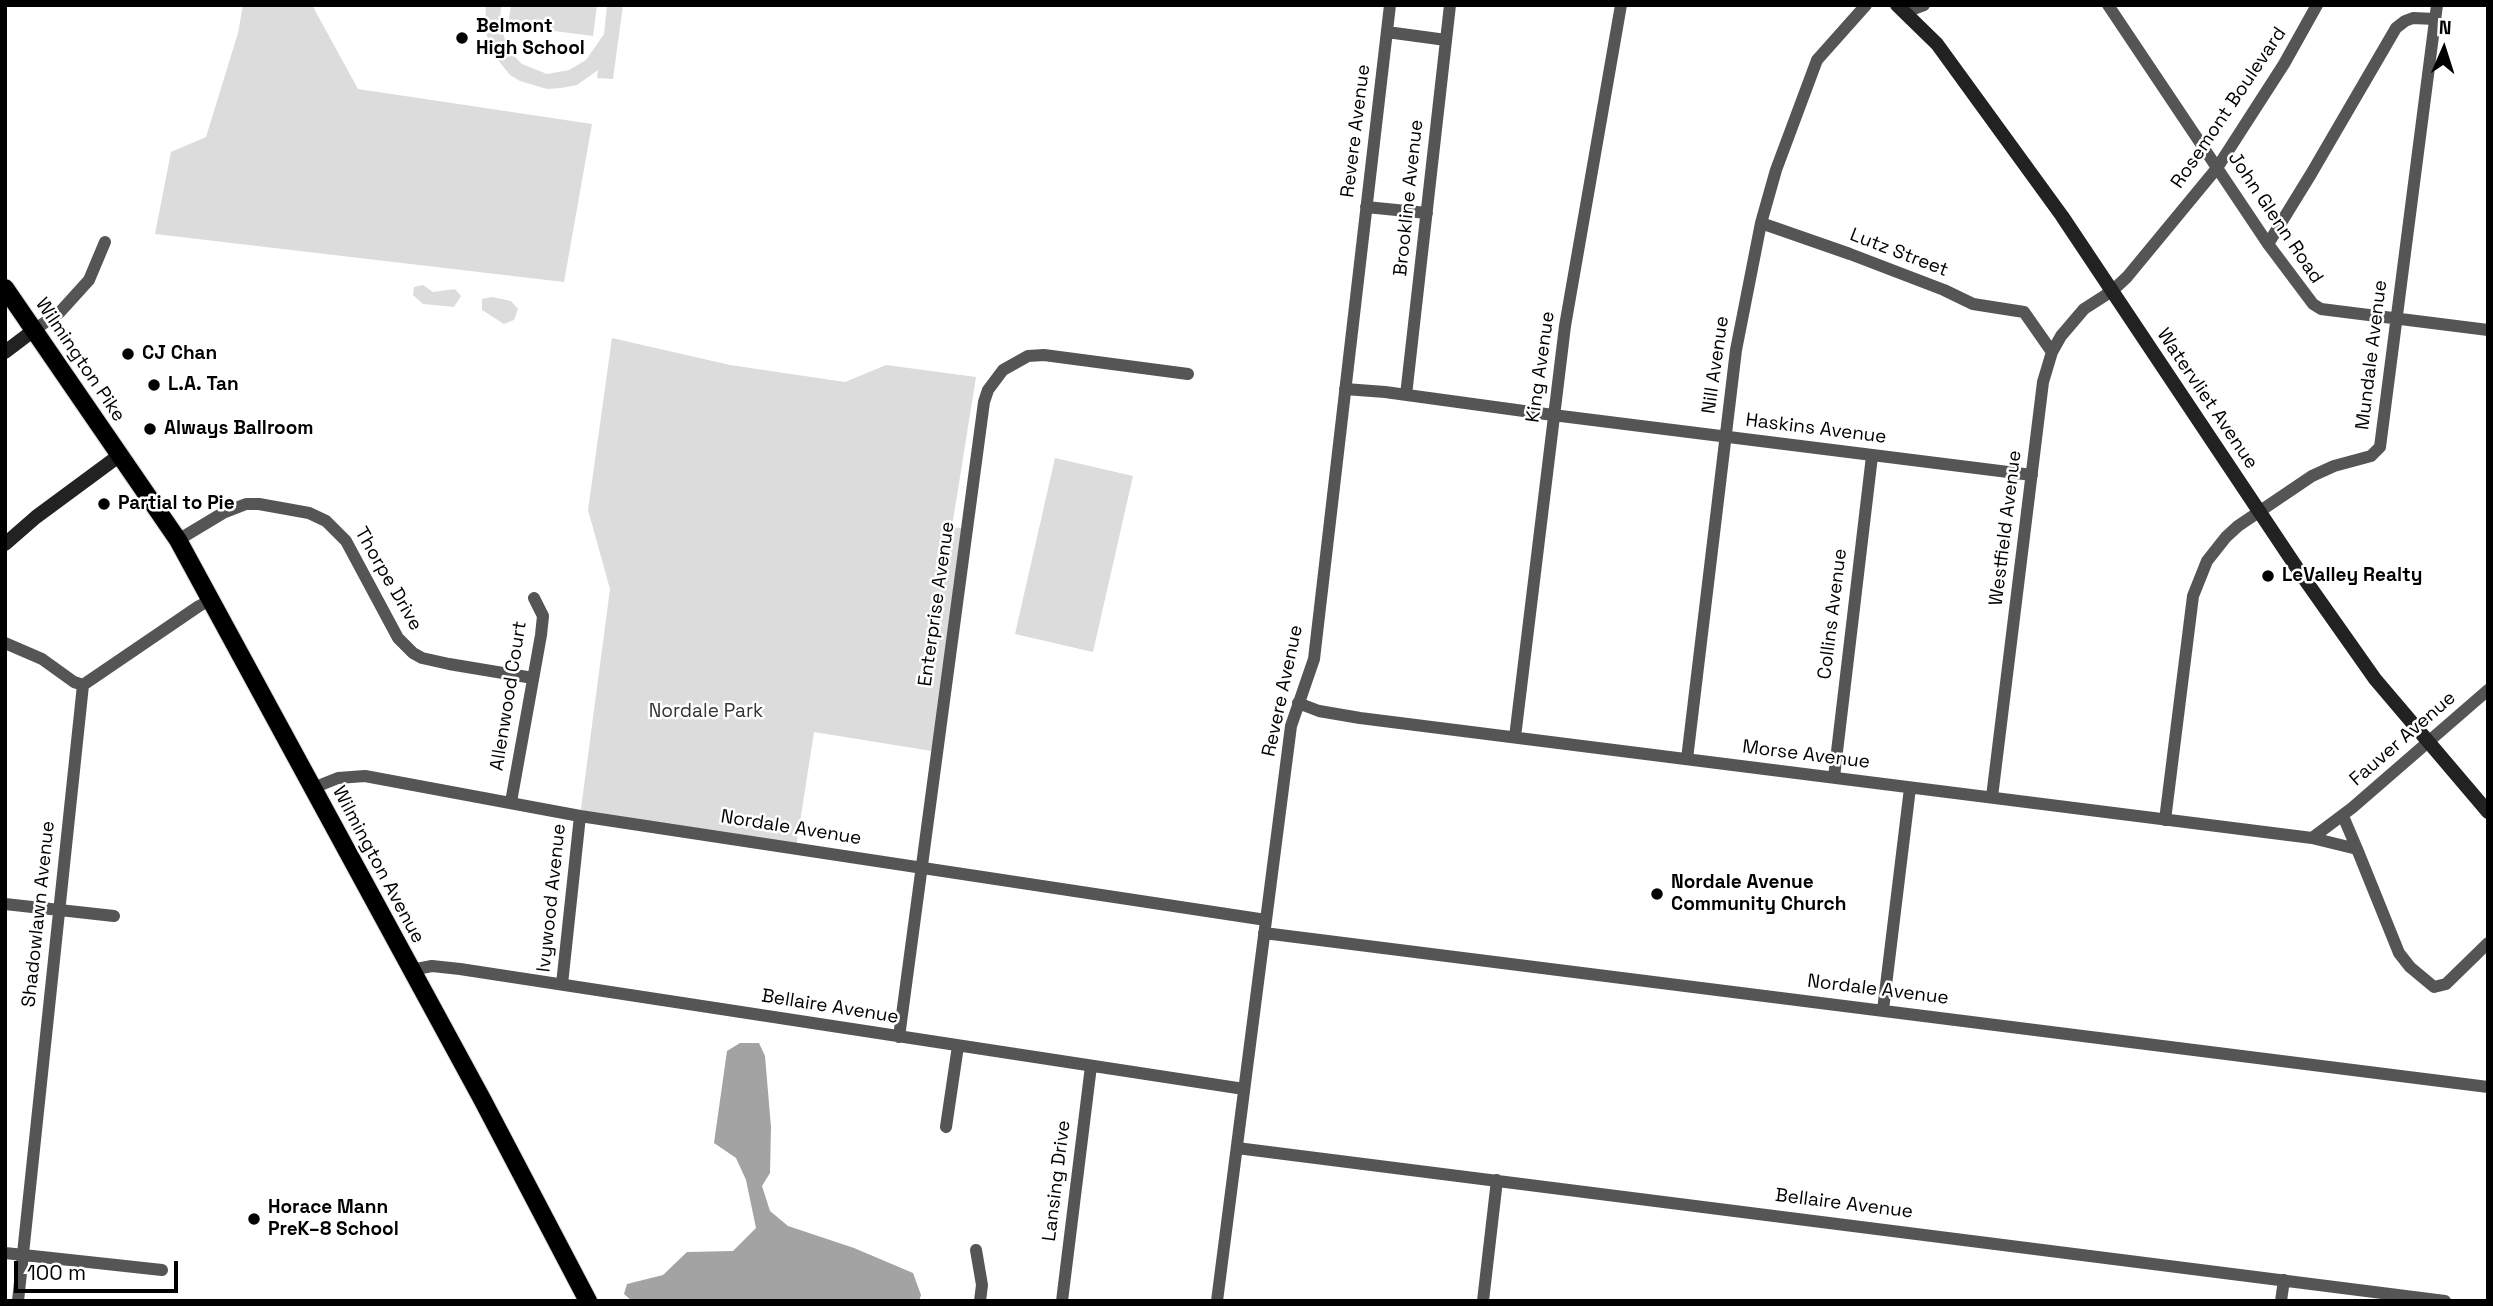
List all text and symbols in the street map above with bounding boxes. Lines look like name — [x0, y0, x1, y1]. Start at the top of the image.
north arrow — [2409, 14, 2479, 84]
text: N — [2438, 15, 2452, 40]
place label: Belmont High School — [476, 16, 585, 60]
street label: Rosemont Boulevard — [2167, 23, 2291, 193]
marker: Belmont High School — [454, 30, 470, 46]
street label: Revere Avenue — [1337, 63, 1375, 199]
street label: Brookline Avenue — [1389, 119, 1429, 277]
street label: John Glenn Road — [2223, 148, 2327, 288]
street label: Lutz Street — [1847, 224, 1951, 282]
street label: Mundale Avenue — [2351, 279, 2393, 431]
street label: Wilmington Pike — [30, 294, 130, 426]
street label: King Avenue — [1522, 310, 1560, 424]
street label: Nill Avenue — [1698, 315, 1734, 415]
street label: Watervliet Avenue — [2151, 324, 2263, 474]
place label: CJ Chan — [142, 343, 217, 365]
marker: CJ Chan — [120, 346, 136, 362]
place label: L.A. Tan — [168, 374, 239, 396]
marker: L.A. Tan — [146, 377, 162, 393]
street label: Haskins Avenue — [1744, 409, 1888, 449]
place label: Always Ballroom — [164, 418, 314, 440]
marker: Always Ballroom — [142, 421, 158, 437]
street label: Westfield Avenue — [1985, 449, 2027, 607]
place label: Partial to Pie — [118, 493, 235, 515]
marker: Partial to Pie — [96, 496, 112, 512]
street label: Enterprise Avenue — [914, 520, 960, 688]
street label: Thorpe Drive — [349, 523, 427, 635]
street label: Collins Avenue — [1814, 547, 1852, 681]
place label: LeValley Realty — [2282, 565, 2422, 587]
marker: LeValley Realty — [2260, 568, 2276, 584]
street label: Allenwood Court — [486, 620, 532, 772]
street label: Revere Avenue — [1258, 623, 1308, 759]
street label: Fauver Avenue — [2345, 687, 2461, 791]
park label: Nordale Park — [649, 701, 763, 723]
street label: Morse Avenue — [1741, 736, 1871, 774]
street label: Wilmington Avenue — [327, 783, 429, 947]
street label: Nordale Avenue — [719, 806, 863, 850]
street label: Shadowlawn Avenue — [18, 820, 60, 1008]
street label: Ivywood Avenue — [533, 823, 571, 973]
place label: Nordale Avenue Community Church — [1671, 872, 1846, 916]
marker: Nordale Avenue Community Church — [1649, 886, 1665, 902]
street label: Nordale Avenue — [1806, 970, 1950, 1010]
street label: Bellaire Avenue — [760, 985, 900, 1029]
street label: Lansing Drive — [1038, 1119, 1076, 1243]
street label: Bellaire Avenue — [1774, 1184, 1914, 1224]
place label: Horace Mann PreK–8 School — [268, 1197, 399, 1241]
marker: Horace Mann PreK–8 School — [246, 1211, 262, 1227]
scale bar — [18, 1246, 182, 1290]
text: 100 m — [27, 1259, 86, 1286]

